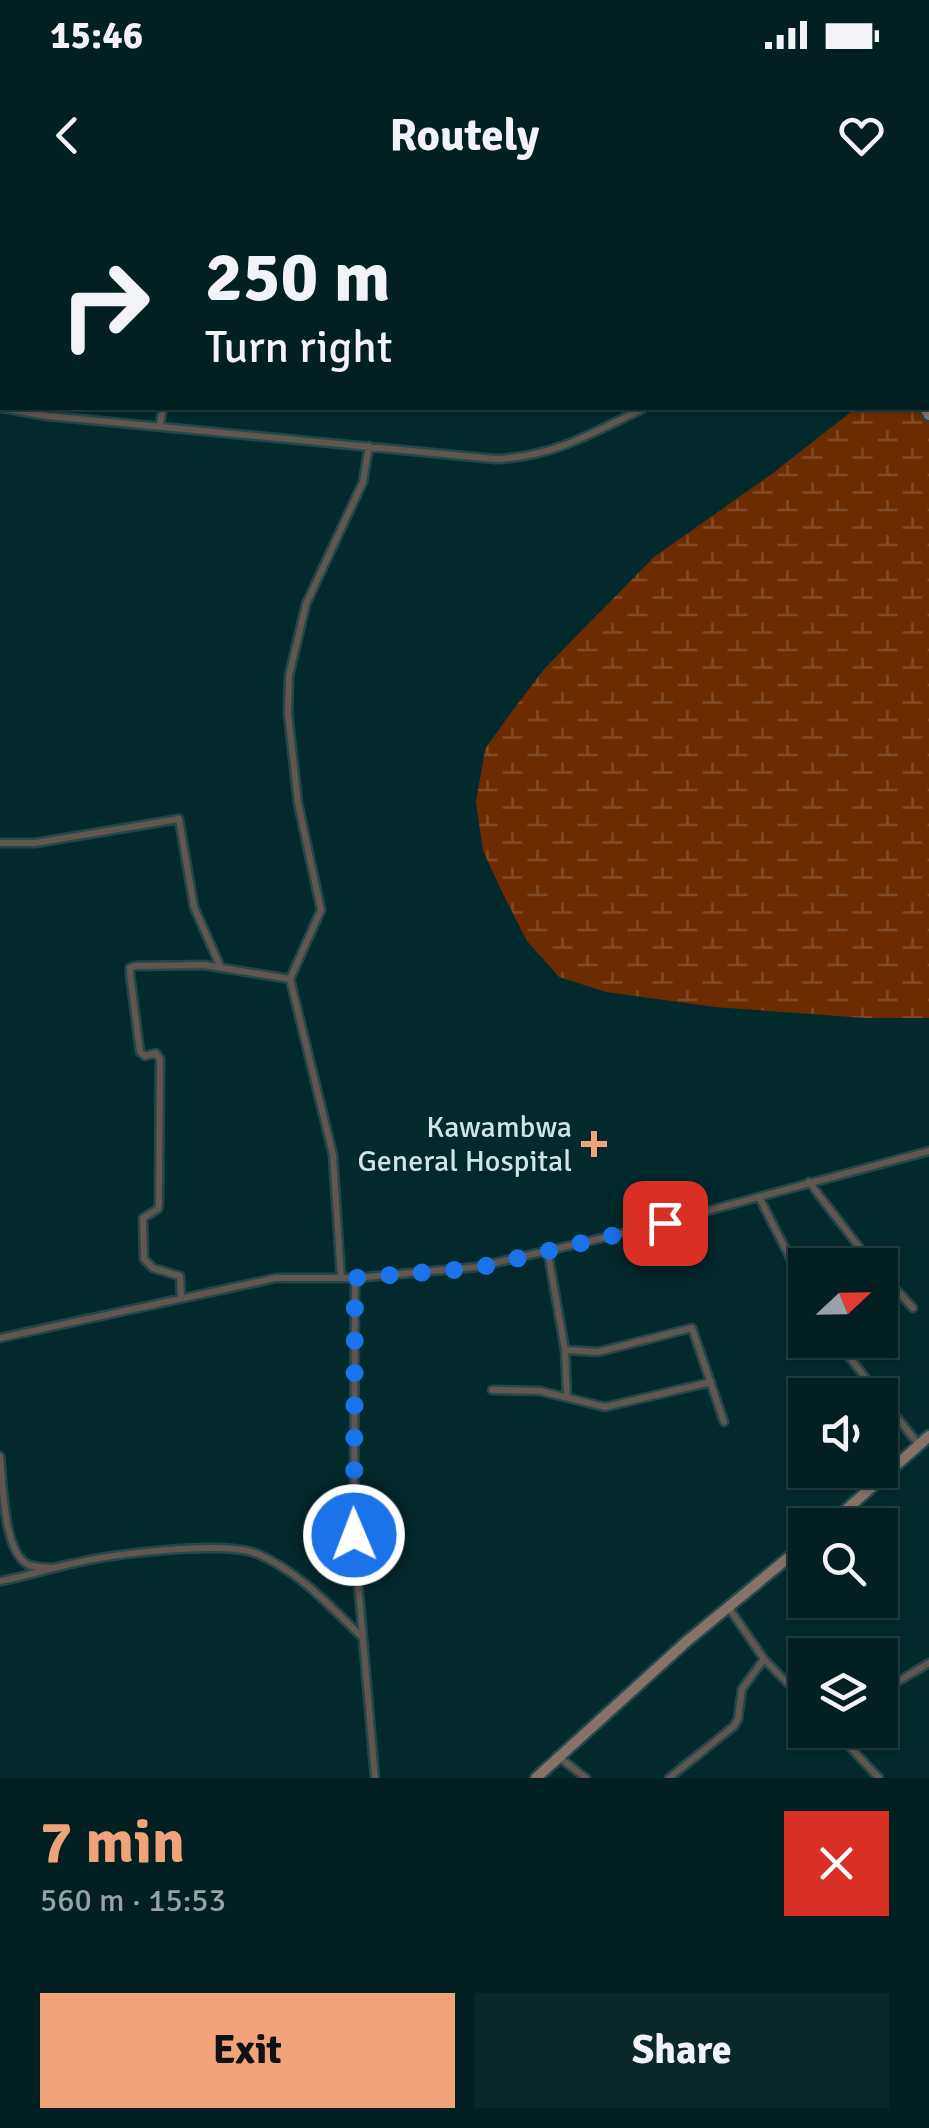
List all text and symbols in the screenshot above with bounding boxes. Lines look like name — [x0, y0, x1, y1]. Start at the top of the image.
text: 15:46 — [50, 12, 143, 59]
icon: back — [40, 108, 95, 163]
text: Routely — [390, 108, 539, 163]
icon: heart — [834, 108, 889, 163]
text: 250 m — [205, 234, 390, 320]
icon: right — [40, 240, 170, 370]
text: Turn right — [205, 320, 393, 375]
place label: Kawambwa General Hospital — [358, 1109, 572, 1180]
marker: Kawambwa General Hospital — [581, 1131, 607, 1157]
pin — [623, 1181, 708, 1266]
icon: arrive — [638, 1196, 693, 1251]
north arrow — [788, 1248, 898, 1358]
map controls — [788, 1248, 898, 1748]
button: sound — [788, 1378, 898, 1488]
position arrow — [302, 1483, 406, 1587]
button: search — [788, 1508, 898, 1618]
button: layers — [788, 1638, 898, 1748]
text: 7 min — [40, 1806, 185, 1880]
button: close — [784, 1811, 889, 1916]
text: 560 m · 15:53 — [40, 1881, 226, 1920]
button: Exit — [40, 1993, 455, 2108]
button: Share — [475, 1993, 889, 2108]

